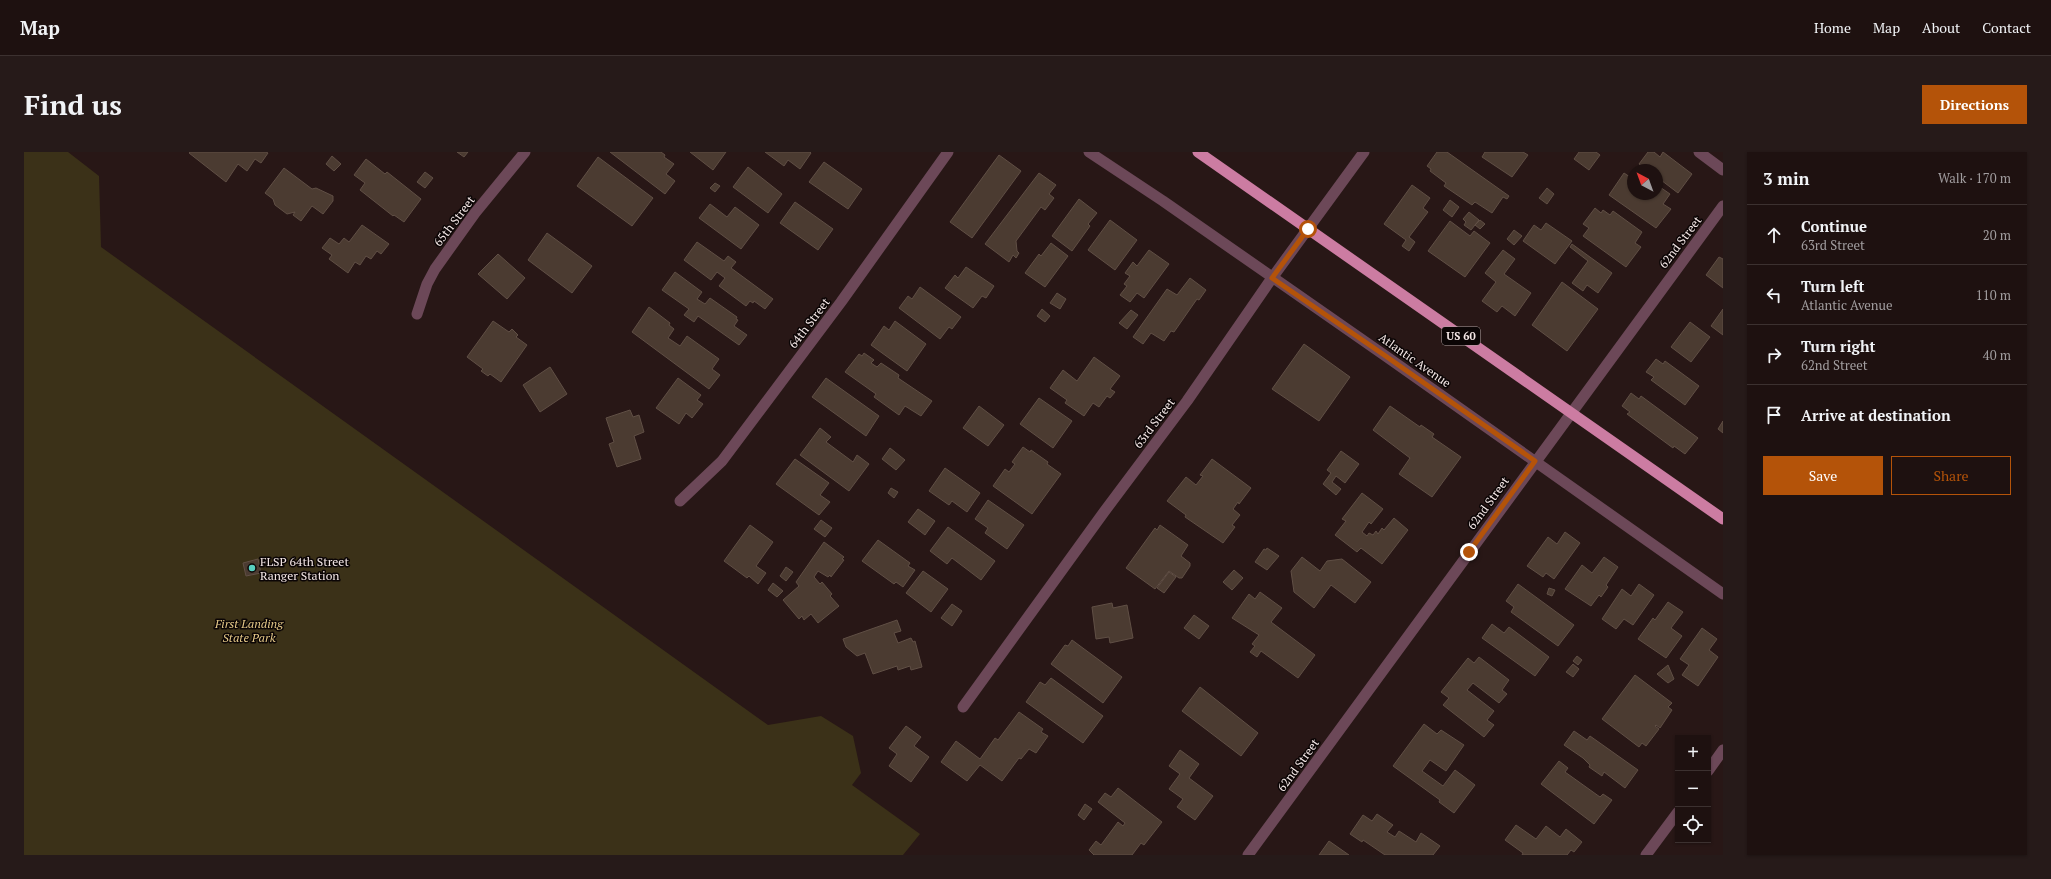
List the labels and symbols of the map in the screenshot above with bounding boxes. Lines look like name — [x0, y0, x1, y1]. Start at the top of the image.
north arrow — [1627, 164, 1663, 200]
street label: 65th Street — [430, 192, 478, 249]
street label: 62nd Street — [1655, 212, 1705, 271]
route start — [1299, 220, 1317, 238]
street label: 64th Street — [785, 294, 833, 351]
road number: US 60 — [1442, 327, 1480, 345]
street label: Atlantic Avenue — [1376, 330, 1454, 390]
street label: 63rd Street — [1130, 394, 1178, 451]
street label: 62nd Street — [1464, 473, 1512, 532]
route end — [1460, 543, 1478, 561]
place label: FLSP 64th Street Ranger Station — [260, 554, 349, 583]
marker: FLSP 64th Street Ranger Station — [247, 563, 257, 573]
park label: First Landing State Park — [214, 616, 284, 645]
street label: 62nd Street — [1274, 735, 1322, 794]

